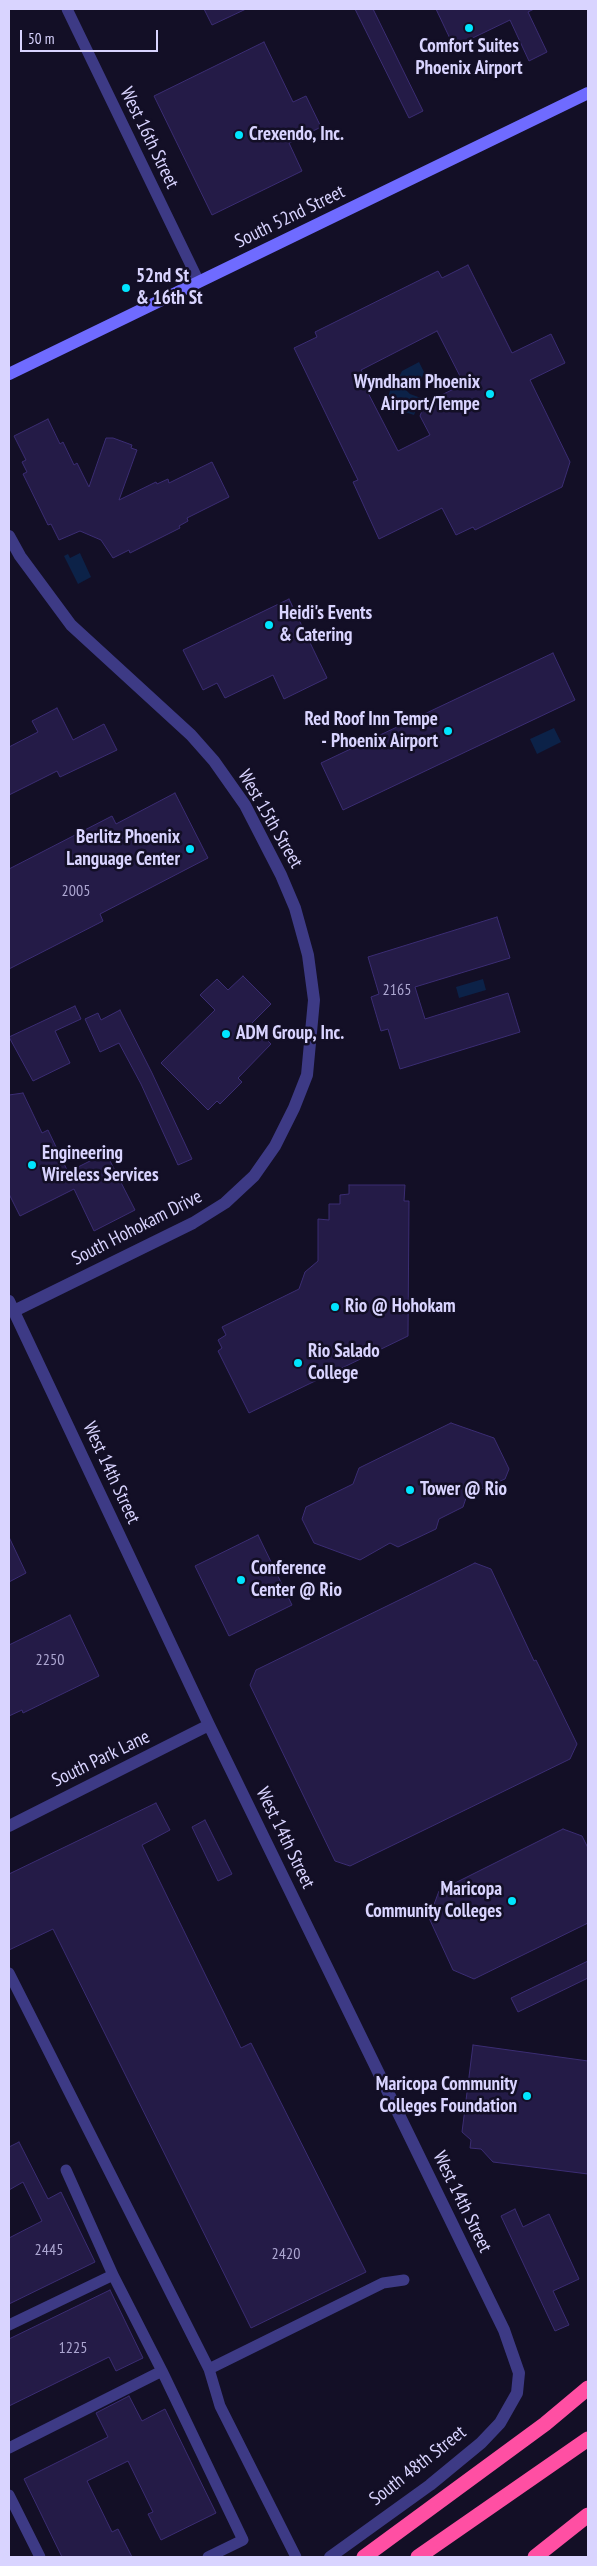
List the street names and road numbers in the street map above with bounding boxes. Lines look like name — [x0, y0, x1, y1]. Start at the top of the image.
street label: West 16th Street — [115, 84, 183, 192]
street label: South 52nd Street — [231, 181, 349, 253]
street label: West 15th Street — [233, 766, 307, 872]
street label: South Hohokam Drive — [68, 1185, 206, 1271]
street label: West 14th Street — [77, 1418, 145, 1528]
street label: South Park Lane — [48, 1726, 154, 1792]
street label: West 14th Street — [251, 1784, 319, 1892]
street label: West 14th Street — [428, 2148, 496, 2256]
street label: South 48th Street — [365, 2421, 471, 2511]

